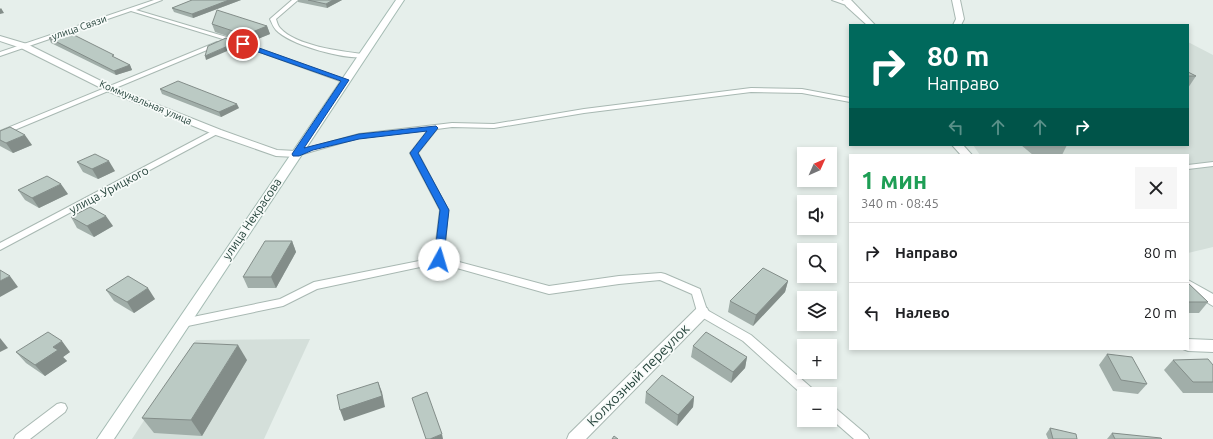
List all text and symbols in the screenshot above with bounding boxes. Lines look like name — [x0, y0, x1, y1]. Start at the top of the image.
street label: улица Связи — [50, 13, 108, 42]
pin — [226, 27, 260, 61]
icon: arrive — [232, 33, 254, 55]
icon: right — [861, 40, 913, 92]
text: 80 m — [927, 40, 989, 71]
text: Направо — [927, 73, 999, 93]
street label: Коммунальная улица — [98, 78, 194, 127]
icon: left — [945, 116, 967, 138]
icon: ahead — [987, 116, 1009, 138]
icon: ahead — [1029, 116, 1051, 138]
icon: right — [1071, 116, 1093, 138]
north arrow — [797, 147, 837, 187]
map controls — [797, 147, 837, 427]
street label: улица Урицкого — [67, 163, 151, 216]
text: 1 мин — [861, 167, 927, 194]
button: close — [1135, 167, 1177, 209]
street label: улица Некрасова — [220, 176, 284, 262]
button: sound — [797, 195, 837, 235]
text: 340 m · 08:45 — [861, 196, 939, 210]
position arrow — [418, 239, 460, 281]
icon: right — [861, 242, 883, 264]
button: search — [797, 243, 837, 283]
text: Направо — [895, 244, 958, 261]
text: 80 m — [1144, 244, 1177, 261]
button: layers — [797, 291, 837, 331]
icon: left — [861, 302, 883, 324]
text: Налево — [895, 304, 950, 321]
text: 20 m — [1144, 304, 1177, 321]
street label: Колхозный переулок — [583, 320, 693, 430]
button: + — [797, 339, 837, 379]
button: − — [797, 387, 837, 427]

